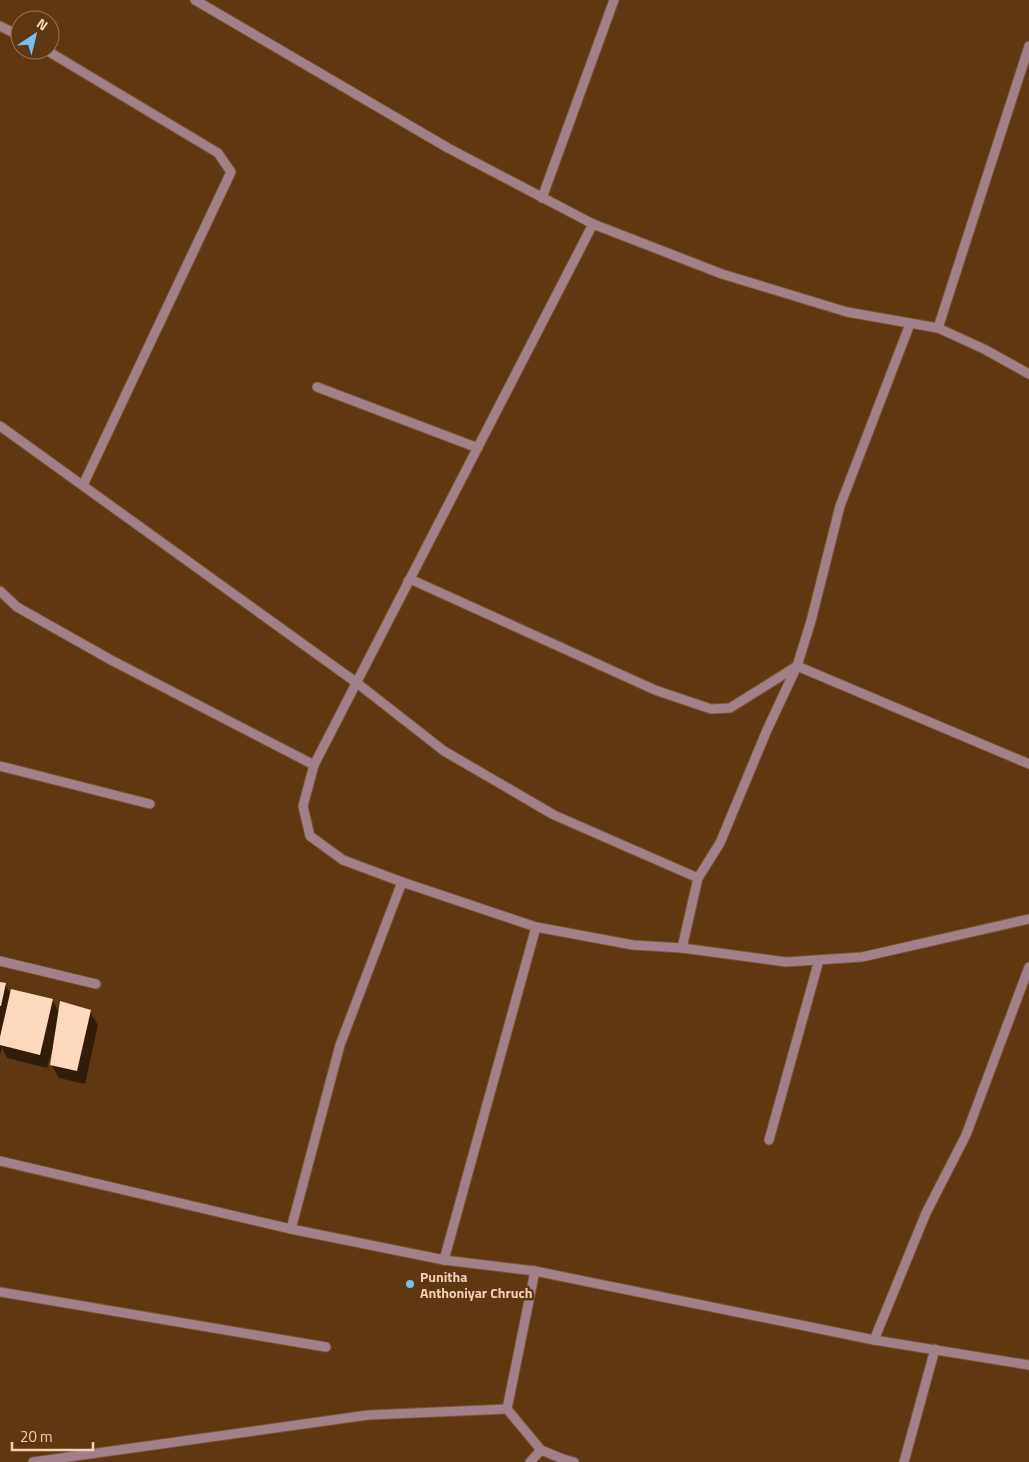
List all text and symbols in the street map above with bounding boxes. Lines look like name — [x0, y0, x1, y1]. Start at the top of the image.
north arrow — [10, 10, 60, 60]
text: N — [33, 13, 53, 35]
place label: Punitha Anthoniyar Chruch — [420, 1266, 532, 1303]
marker: Punitha Anthoniyar Chruch — [404, 1278, 416, 1290]
scale bar — [12, 1420, 94, 1452]
text: 20 m — [20, 1425, 53, 1448]

